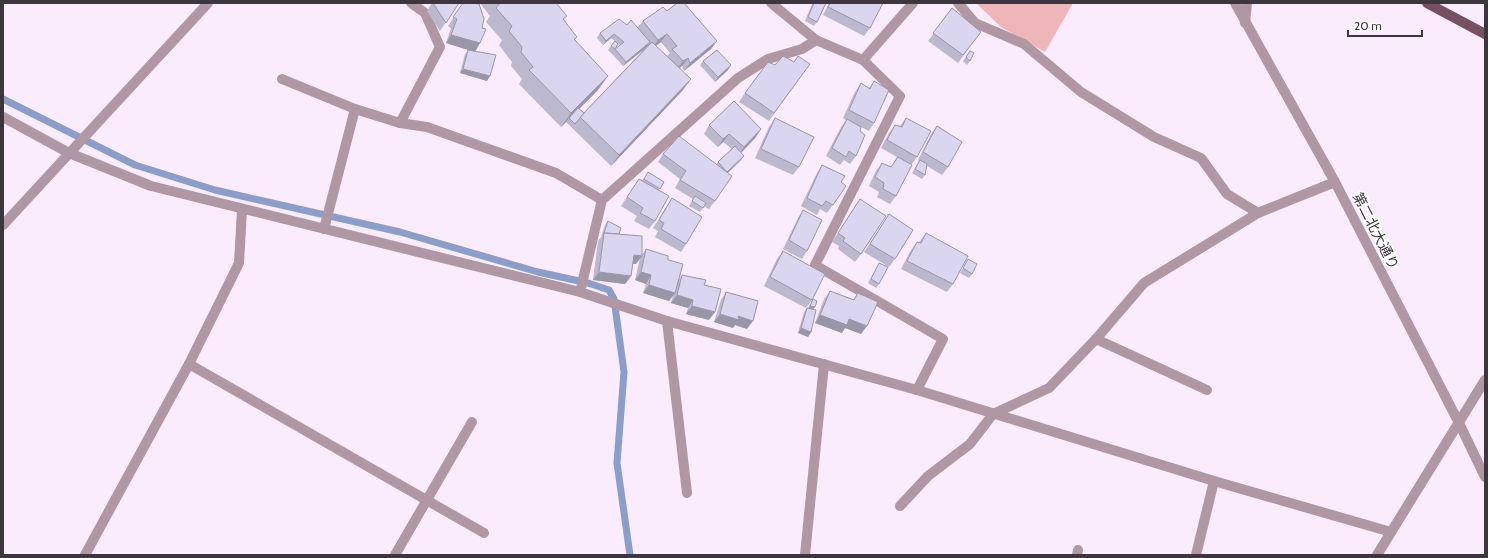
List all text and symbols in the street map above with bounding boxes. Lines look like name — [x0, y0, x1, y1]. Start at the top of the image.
scale bar — [1348, 12, 1422, 38]
text: 20 m — [1354, 18, 1382, 33]
street label: 第二北大通り — [1349, 189, 1403, 273]

